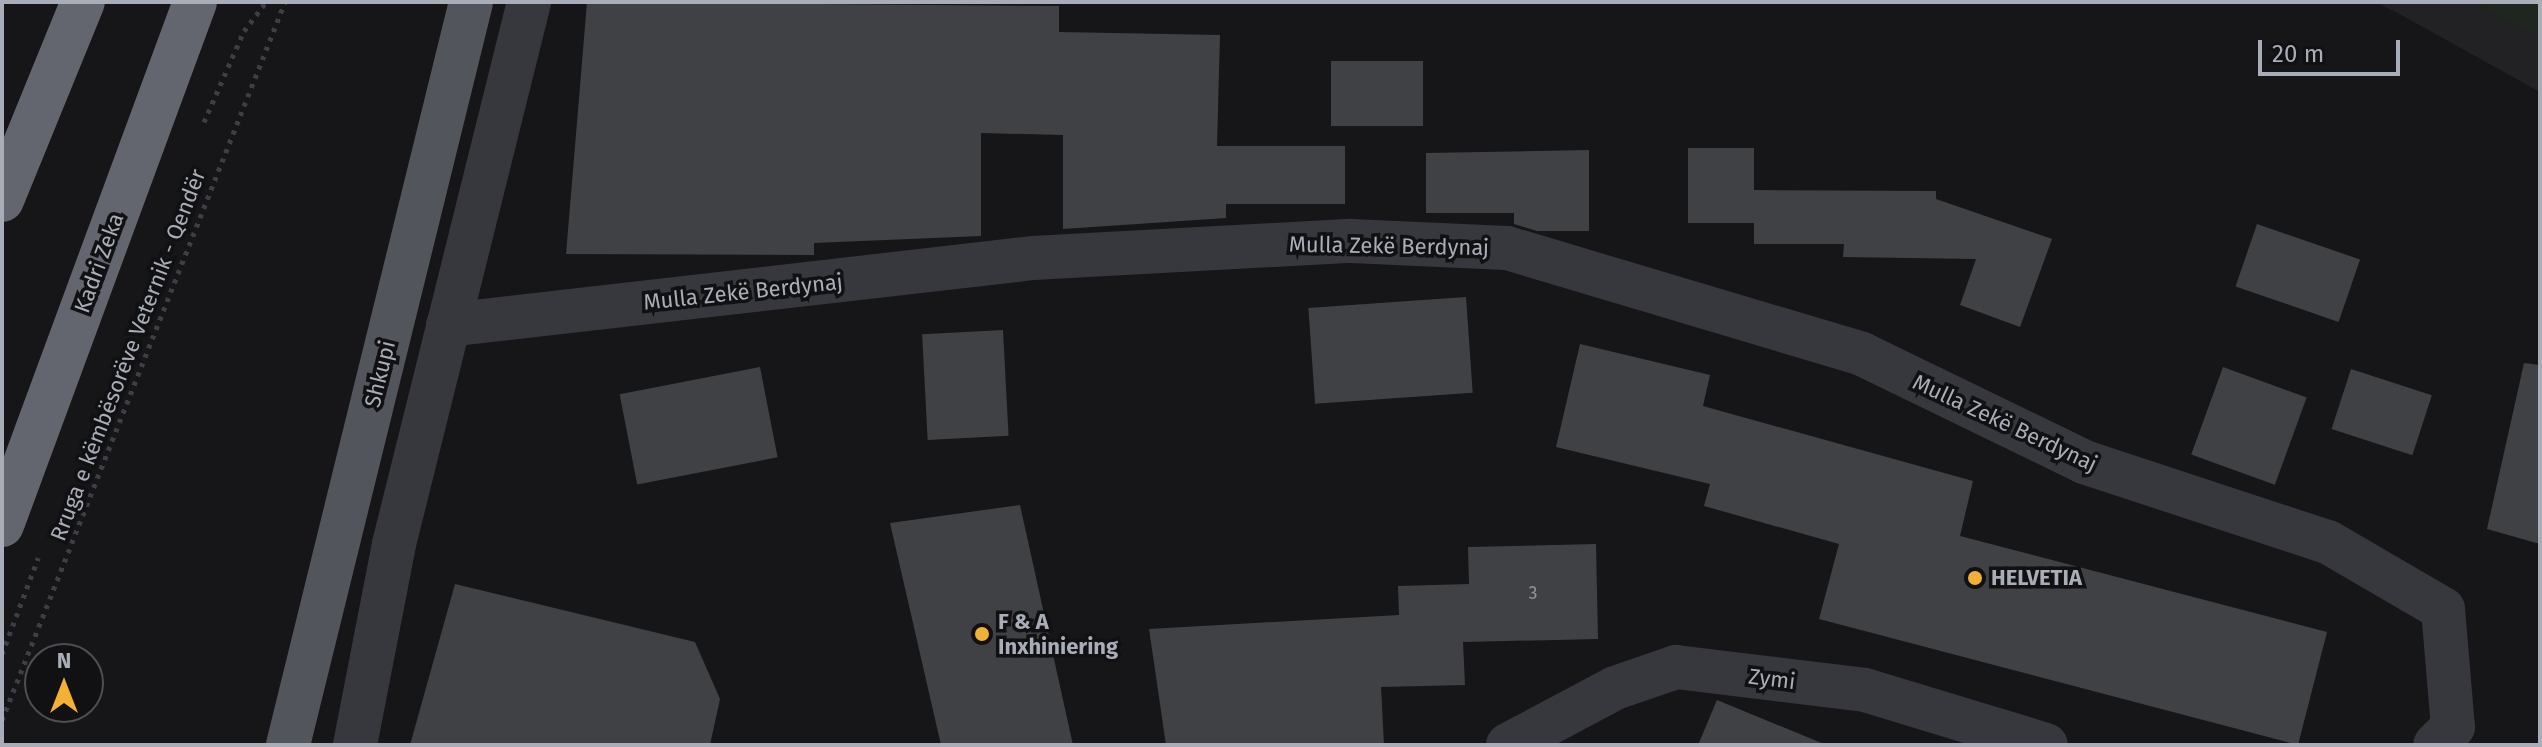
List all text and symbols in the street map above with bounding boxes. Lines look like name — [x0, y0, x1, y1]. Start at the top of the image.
scale bar — [2262, 24, 2404, 74]
text: 20 m — [2272, 40, 2324, 68]
street label: Rruga e këmbësorëve Veternik - Qendër — [45, 165, 211, 545]
street label: Kadri Zeka — [69, 209, 129, 317]
street label: Mulla Zekë Berdynaj — [1289, 231, 1489, 261]
street label: Mulla Zekë Berdynaj — [642, 268, 844, 316]
street label: Shkupi — [359, 338, 401, 410]
street label: Mulla Zekë Berdynaj — [1909, 369, 2101, 477]
place label: HELVETIA — [1991, 565, 2082, 591]
marker: HELVETIA — [1966, 569, 1984, 587]
house number: 3 — [1529, 582, 1537, 604]
place label: F & A Inxhiniering — [998, 608, 1118, 660]
marker: F & A Inxhiniering — [973, 625, 991, 643]
north arrow — [24, 643, 104, 723]
text: N — [57, 647, 71, 674]
street label: Zymi — [1747, 663, 1797, 695]

